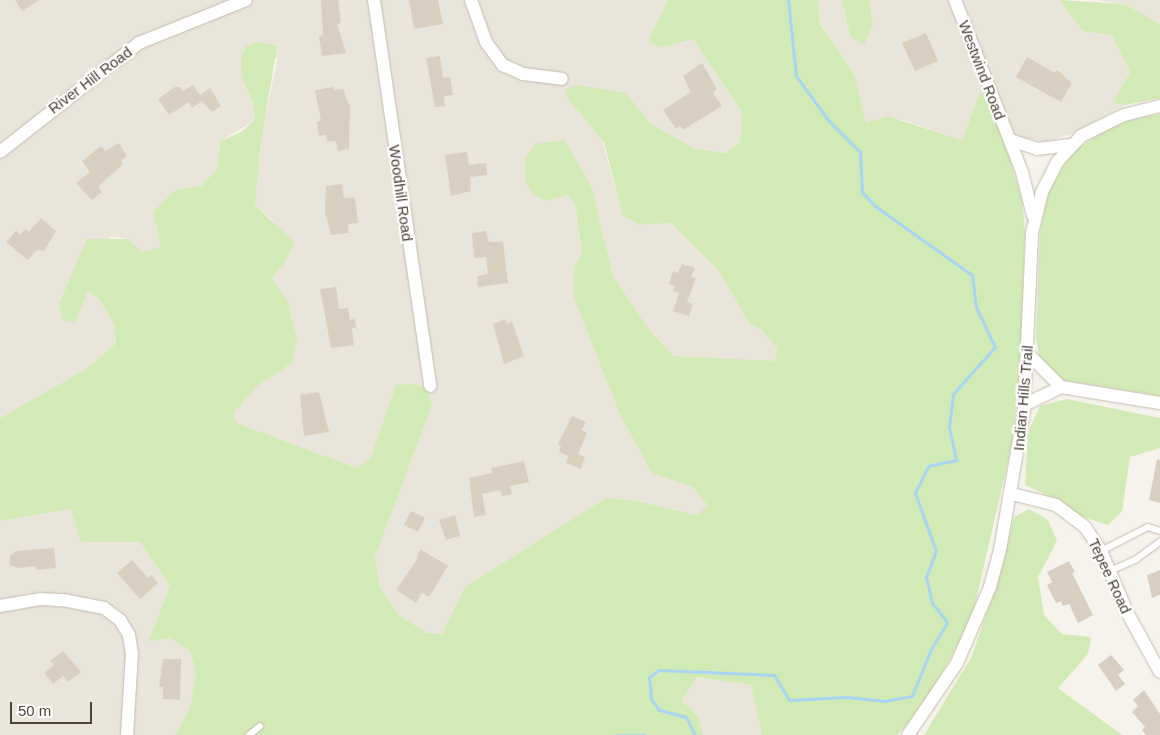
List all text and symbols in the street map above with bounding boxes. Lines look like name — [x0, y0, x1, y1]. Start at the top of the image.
street label: Westwind Road — [955, 18, 1009, 122]
street label: River Hill Road — [45, 43, 135, 117]
street label: Woodhill Road — [385, 144, 417, 242]
street label: Indian Hills Trail — [1009, 344, 1037, 452]
street label: Tepee Road — [1085, 536, 1135, 616]
scale bar — [12, 692, 95, 724]
text: 50 m — [18, 702, 51, 719]

